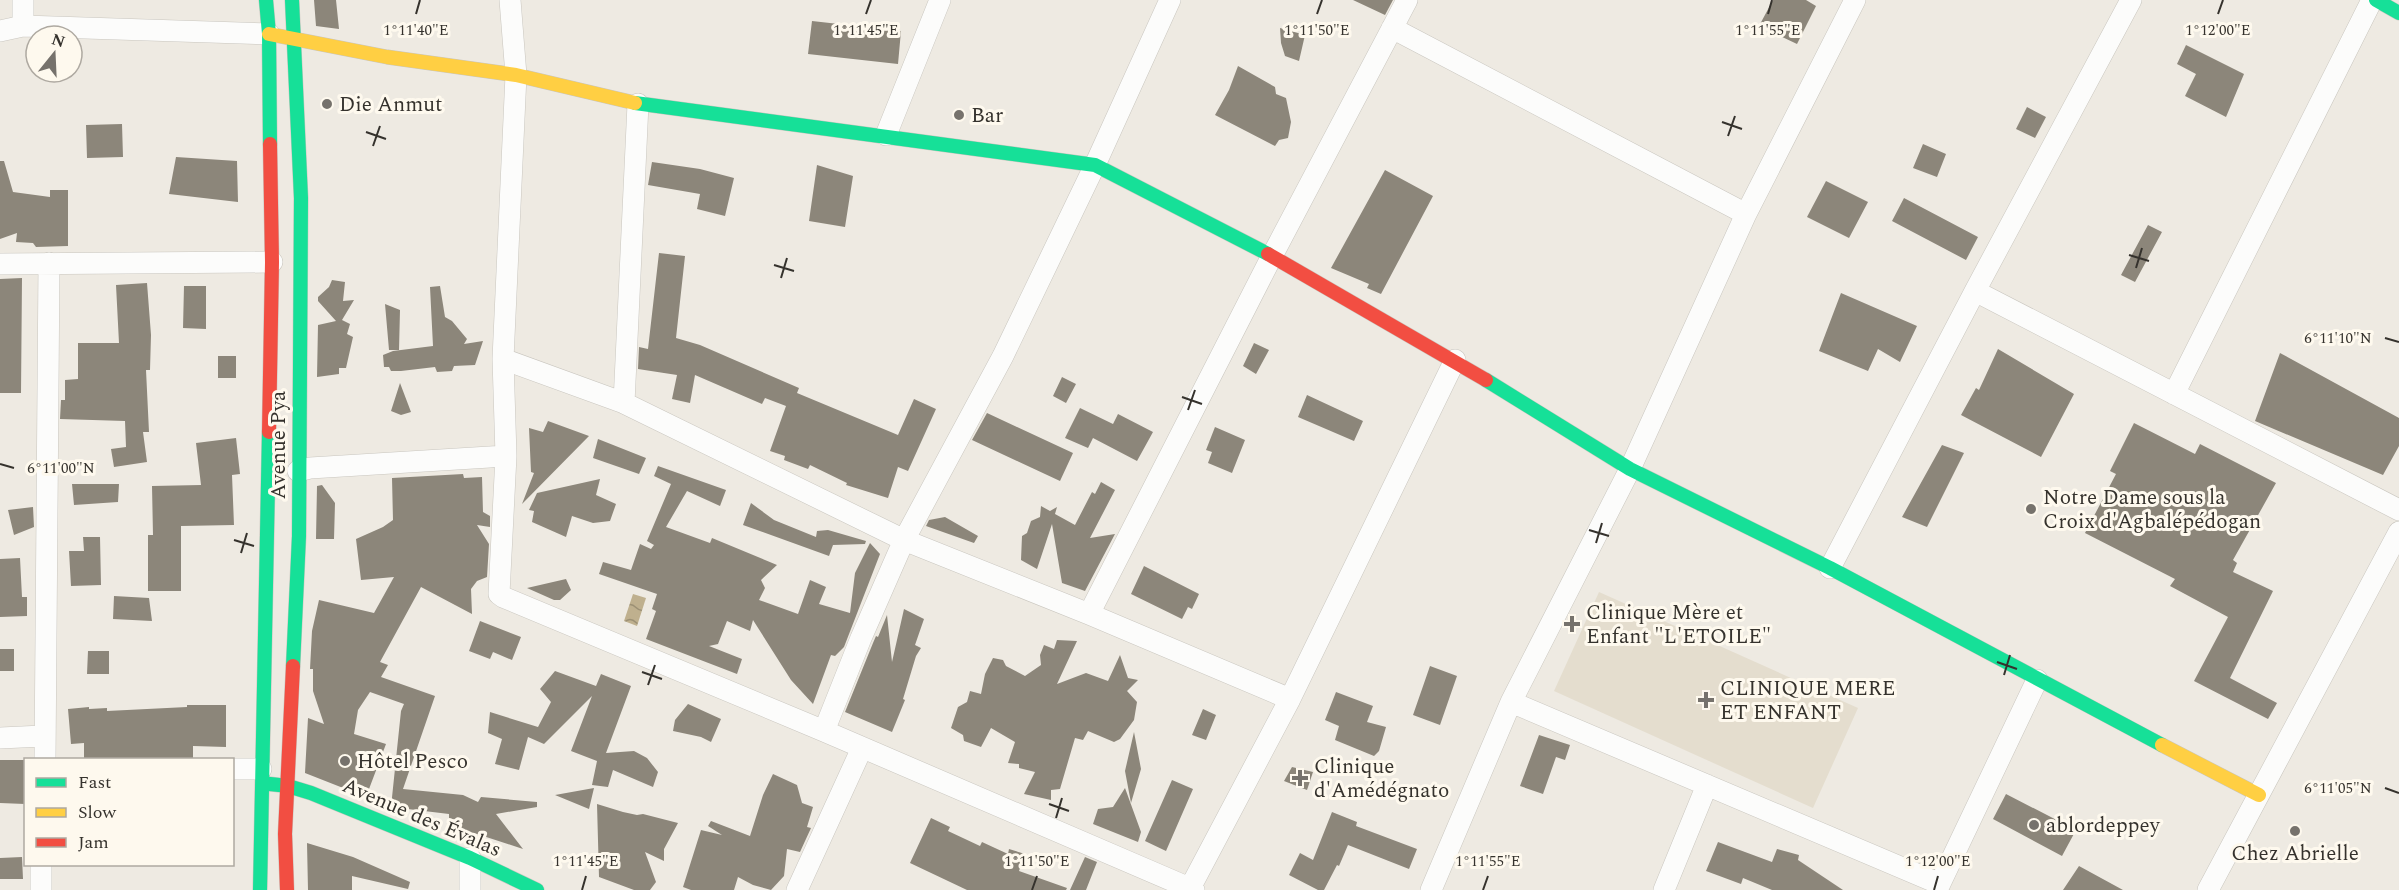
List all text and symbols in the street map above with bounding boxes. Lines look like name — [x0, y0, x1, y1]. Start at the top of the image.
text: 1°11'40"E — [383, 19, 449, 42]
text: 1°11'45"E — [833, 19, 899, 42]
text: 1°11'50"E — [1284, 19, 1350, 42]
text: 1°11'55"E — [1735, 19, 1801, 42]
text: 1°12'00"E — [2185, 19, 2251, 42]
north arrow — [24, 24, 84, 84]
text: N — [48, 27, 68, 54]
place label: Die Anmut — [339, 89, 443, 121]
marker: Die Anmut — [320, 97, 334, 111]
place label: Bar — [971, 100, 1003, 132]
marker: Bar — [952, 108, 966, 122]
text: 6°11'10"N — [2304, 327, 2372, 350]
street label: Avenue Pya — [263, 390, 295, 499]
text: 6°11'00"N — [27, 457, 95, 480]
place label: Notre Dame sous la Croix d'Agbalépédogan — [2043, 482, 2261, 538]
marker: Notre Dame sous la Croix d'Agbalépédogan — [2024, 502, 2038, 516]
place label: Clinique Mère et Enfant "L'ETOILE" — [1586, 597, 1771, 653]
marker: Clinique Mère et Enfant "L'ETOILE" — [1563, 615, 1581, 633]
place label: CLINIQUE MERE ET ENFANT — [1720, 673, 1895, 729]
marker: CLINIQUE MERE ET ENFANT — [1697, 691, 1715, 709]
place label: Hôtel Pesco — [357, 746, 468, 778]
place label: Clinique d'Amédégnato — [1314, 751, 1449, 807]
marker: Hôtel Pesco — [338, 754, 352, 768]
legend — [24, 758, 234, 866]
text: Fast — [78, 769, 111, 796]
marker: Clinique d'Amédégnato — [1291, 769, 1309, 787]
street label: Avenue des Évalas — [337, 770, 506, 866]
text: 6°11'05"N — [2304, 777, 2372, 800]
text: Slow — [78, 799, 117, 826]
place label: ablordeppey — [2046, 810, 2161, 842]
marker: ablordeppey — [2027, 818, 2041, 832]
marker: Chez Abrielle — [2288, 824, 2302, 838]
text: Jam — [78, 829, 109, 856]
place label: Chez Abrielle — [2231, 838, 2359, 870]
text: 1°11'45"E — [553, 850, 619, 873]
text: 1°11'50"E — [1004, 850, 1070, 873]
text: 1°11'55"E — [1455, 850, 1521, 873]
text: 1°12'00"E — [1905, 850, 1971, 873]

